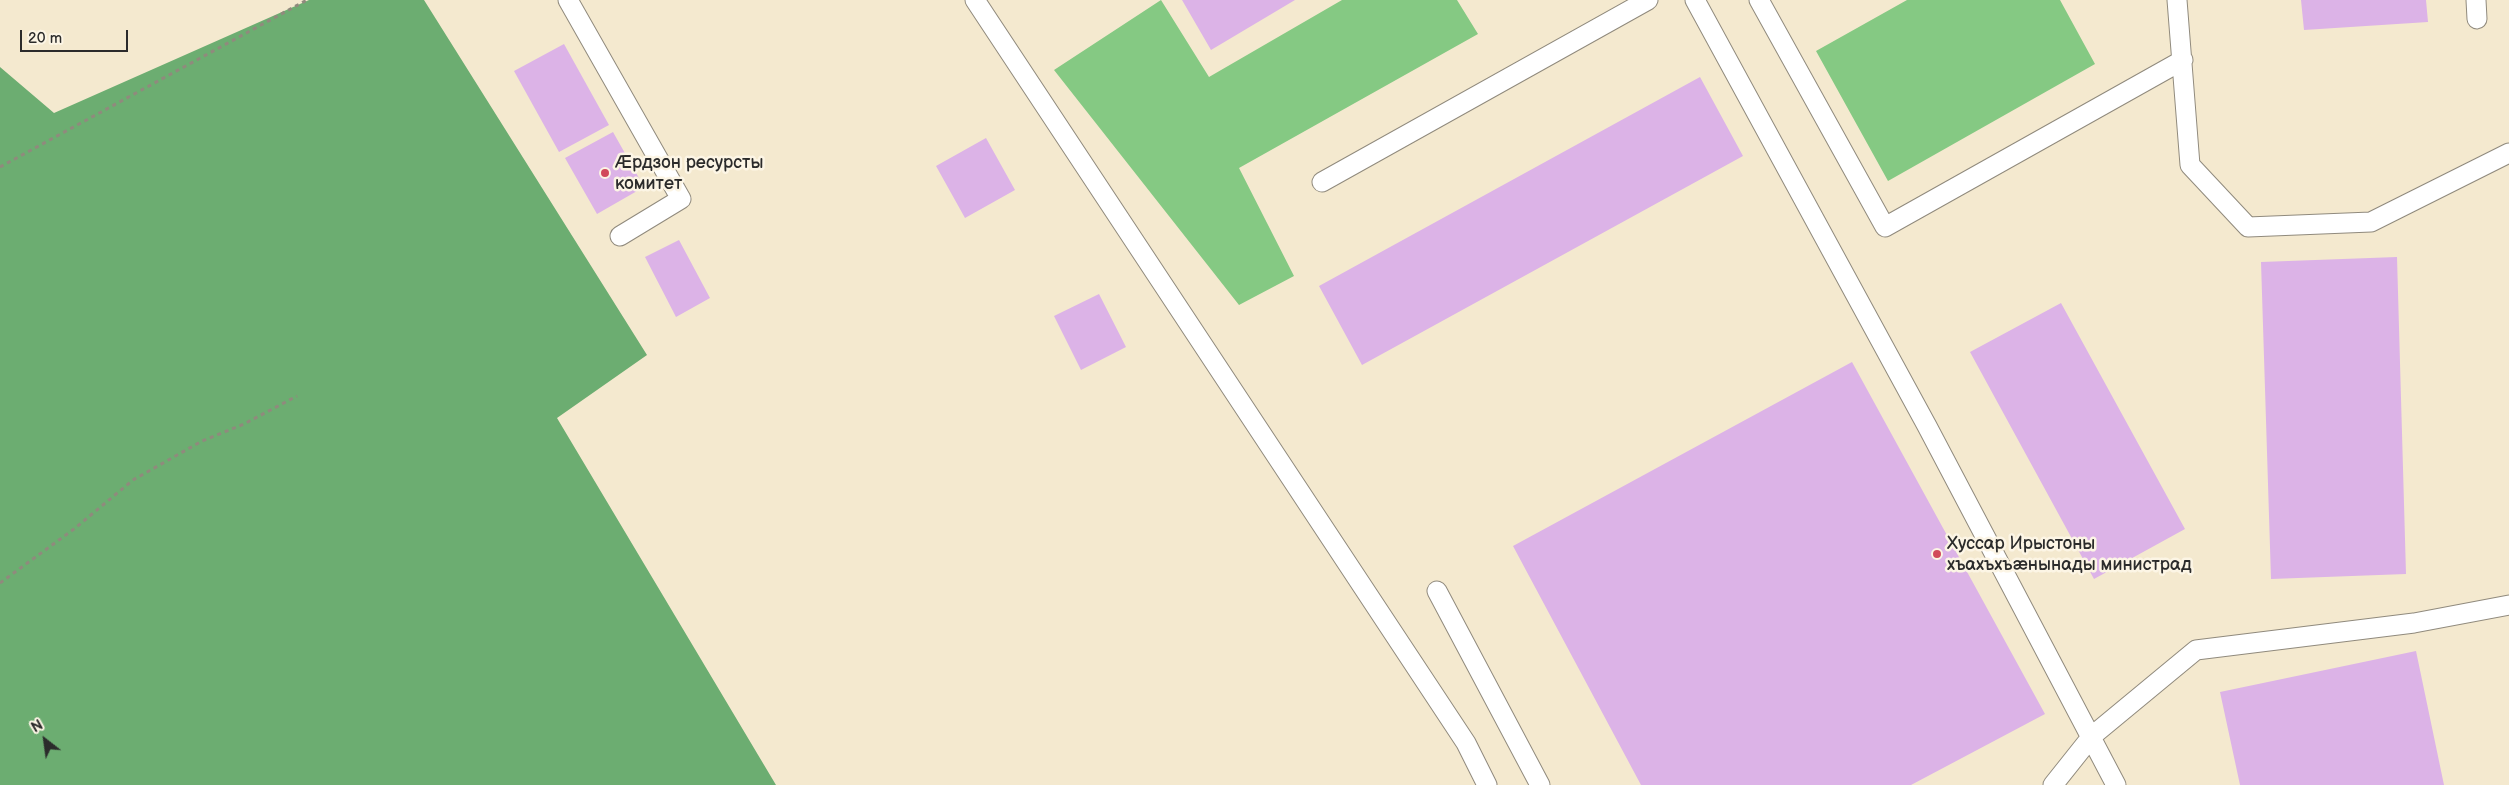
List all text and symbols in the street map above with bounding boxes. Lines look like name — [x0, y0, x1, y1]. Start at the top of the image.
scale bar — [22, 20, 130, 52]
text: 20 m — [28, 29, 62, 48]
place label: Æрдзон ресурсты комитет — [615, 152, 763, 194]
marker: Æрдзон ресурсты комитет — [599, 167, 611, 179]
place label: Хуссар Ирыстоны хъахъхъæнынады министрад — [1947, 533, 2192, 576]
marker: Хуссар Ирыстоны хъахъхъæнынады министрад — [1931, 548, 1943, 560]
north arrow — [20, 715, 70, 765]
text: N — [28, 717, 46, 737]

